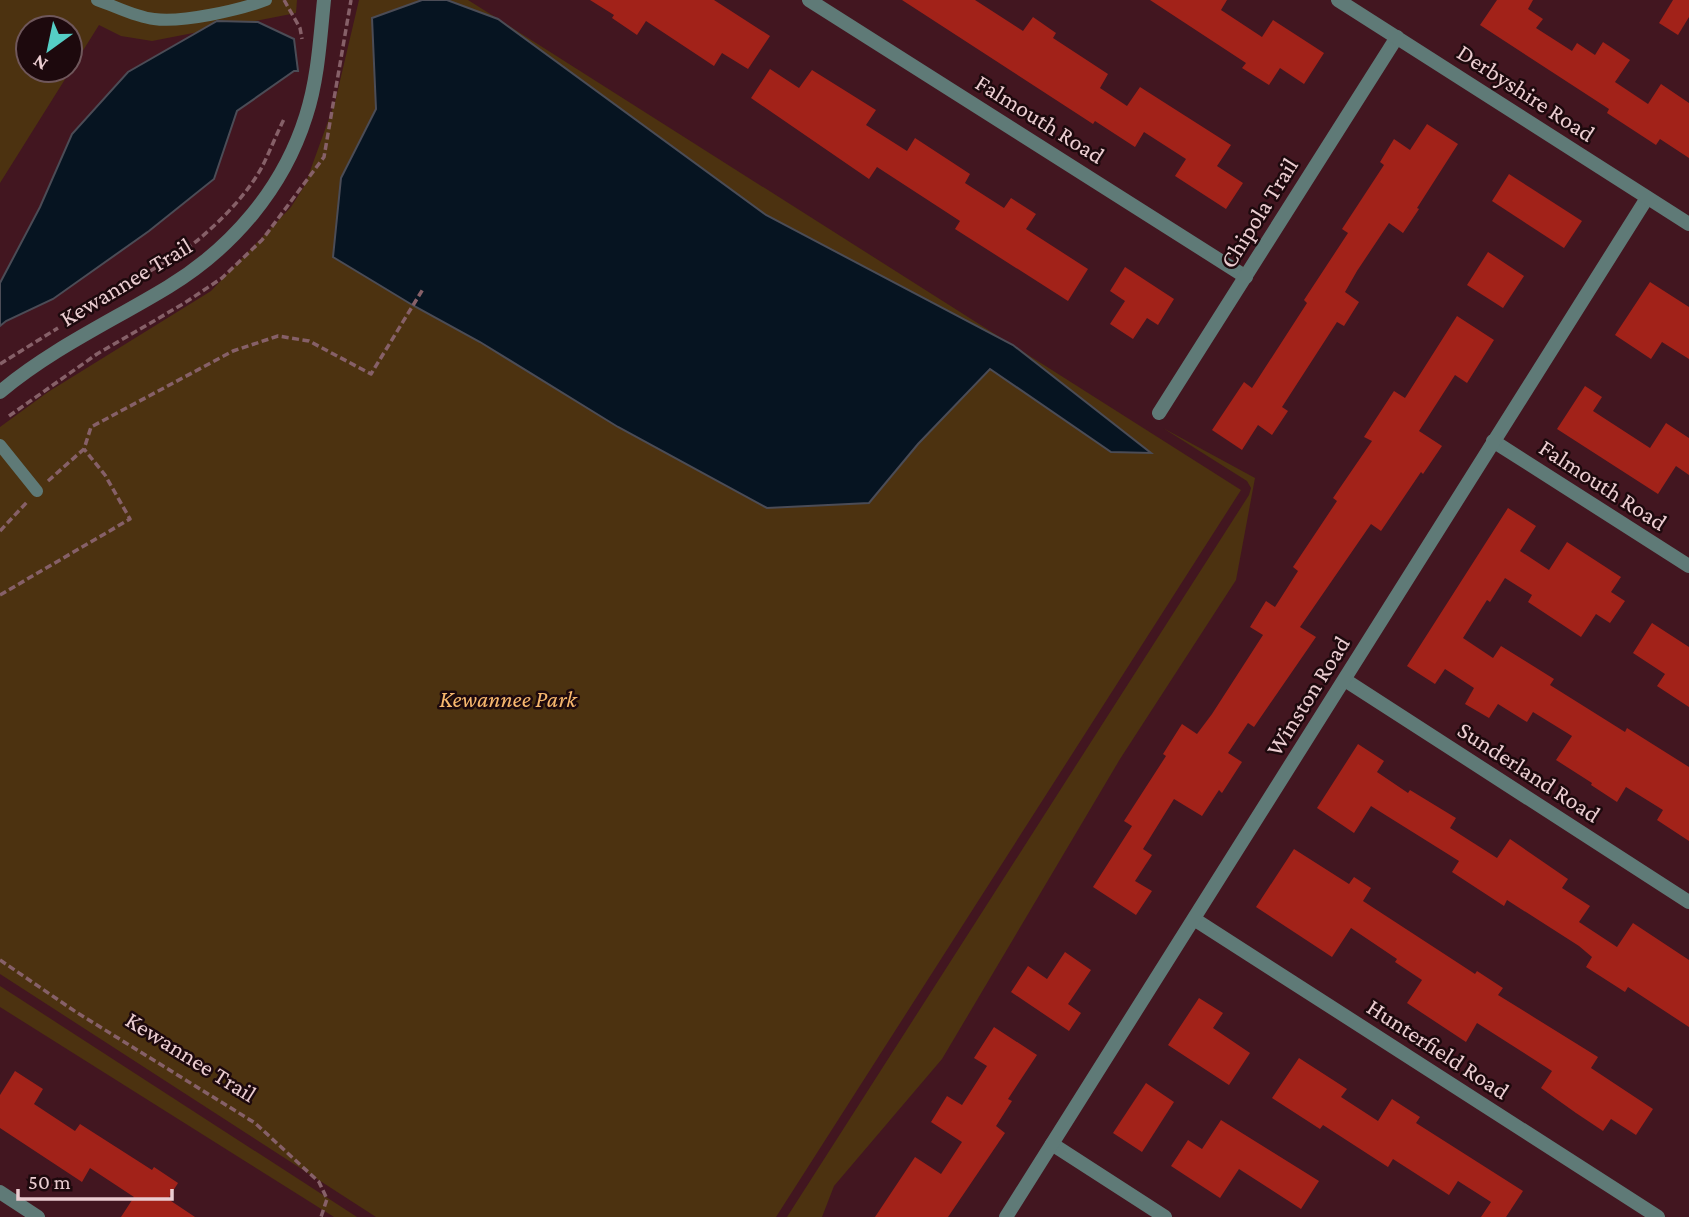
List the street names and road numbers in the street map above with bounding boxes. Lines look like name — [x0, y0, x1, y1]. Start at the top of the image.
street label: Derbyshire Road — [1452, 38, 1600, 147]
street label: Falmouth Road — [971, 68, 1110, 169]
street label: Chipola Trail — [1214, 153, 1303, 273]
street label: Kewannee Trail — [55, 232, 196, 331]
street label: Falmouth Road — [1534, 433, 1672, 536]
street label: Winston Road — [1260, 631, 1355, 761]
street label: Sunderland Road — [1453, 715, 1606, 828]
street label: Hunterfield Road — [1362, 993, 1515, 1105]
street label: Kewannee Trail — [121, 1006, 262, 1107]

